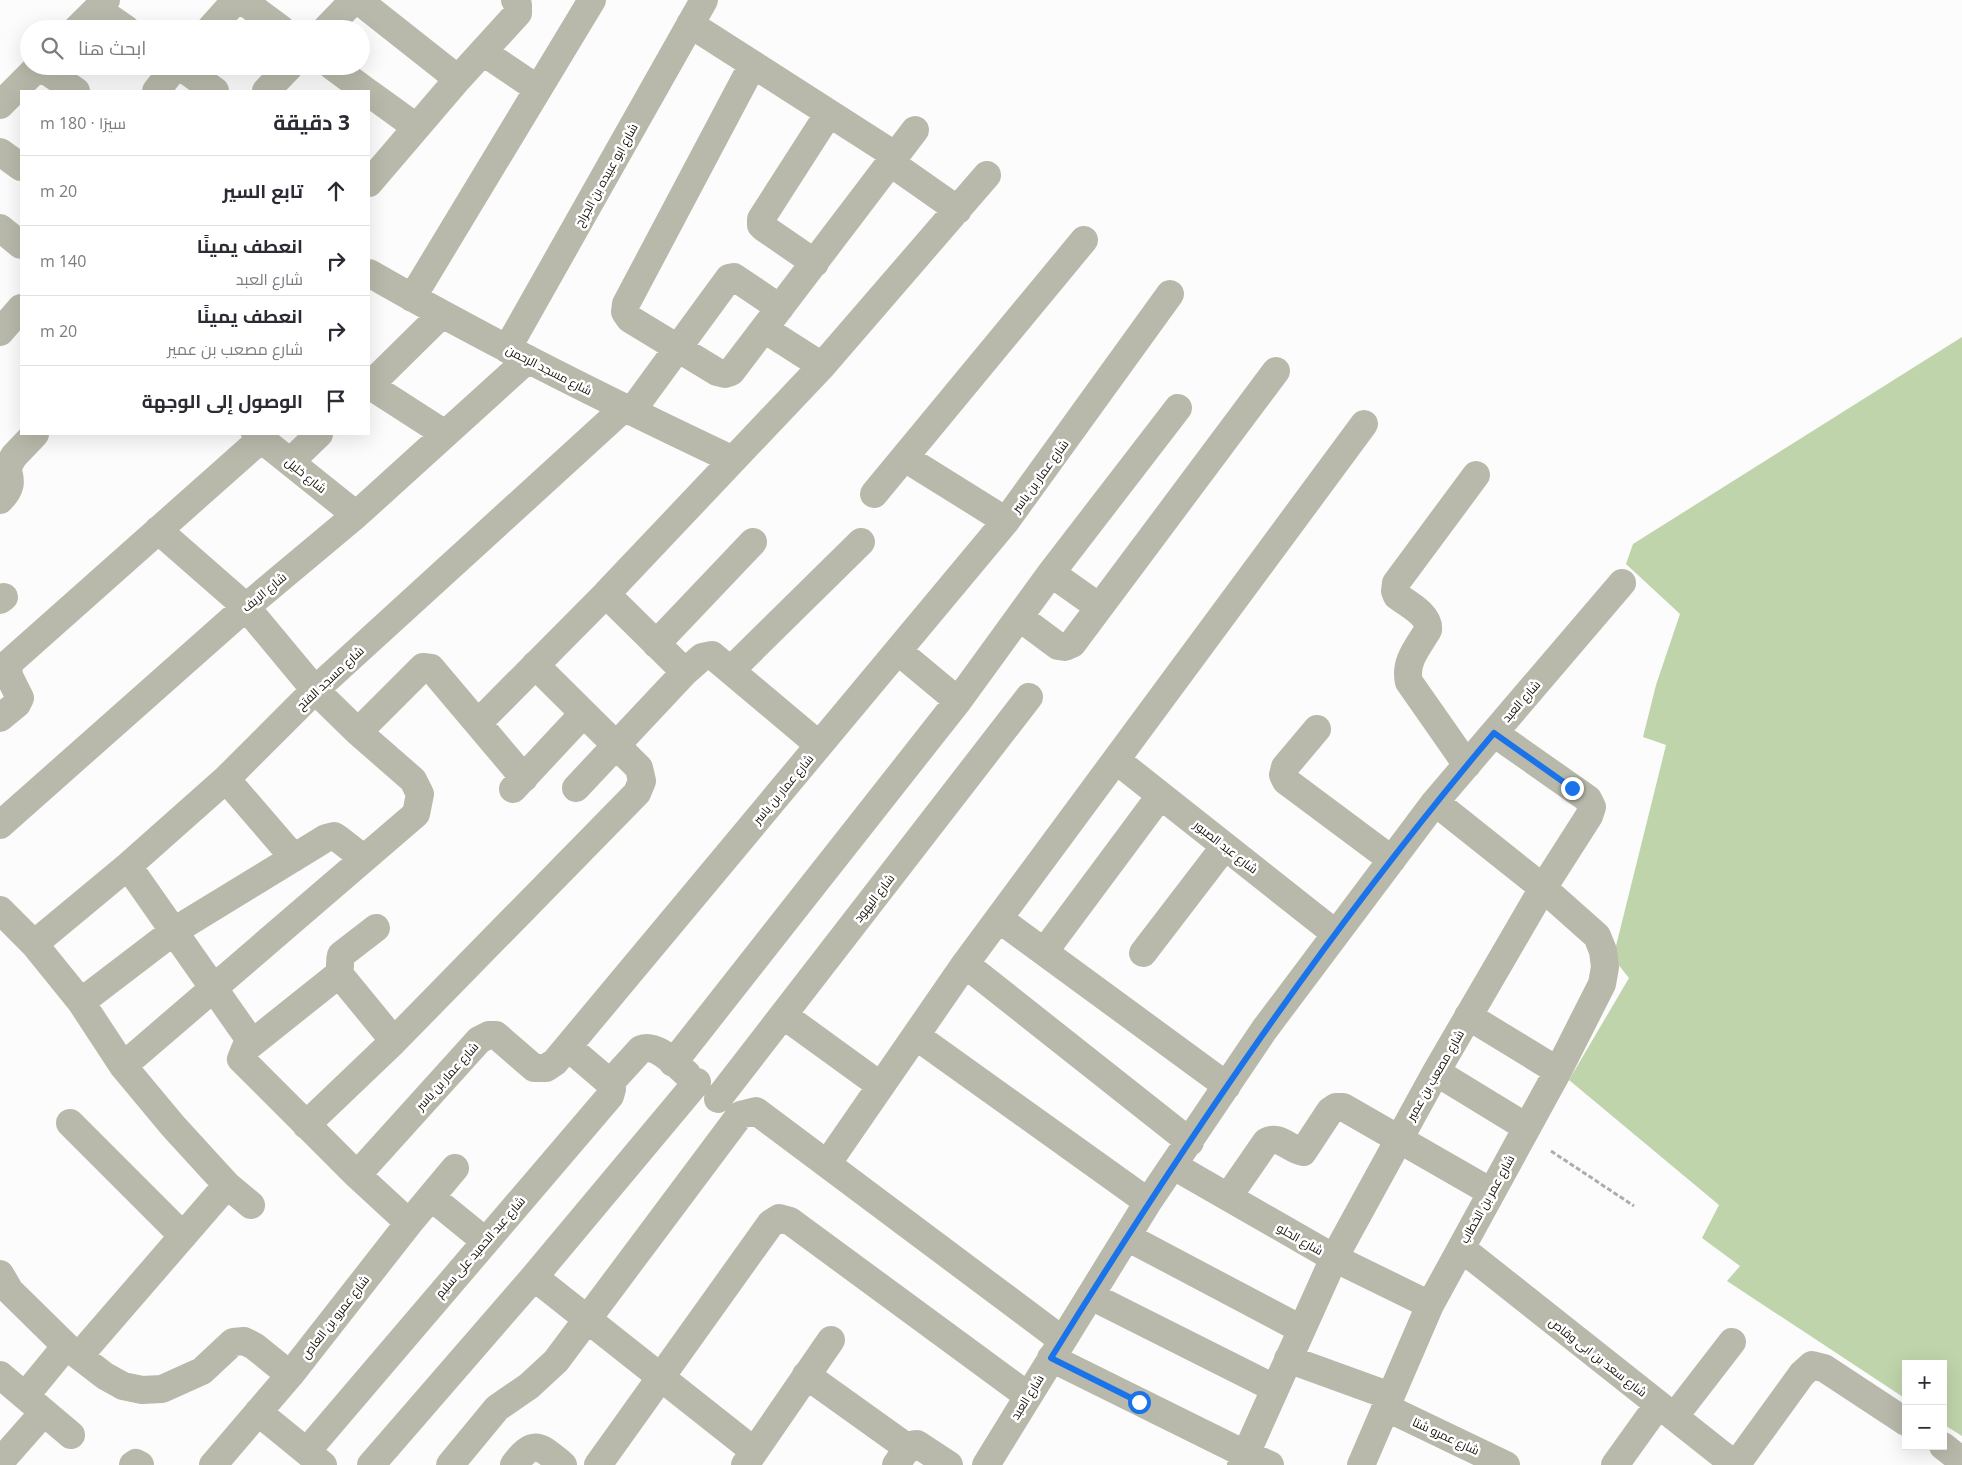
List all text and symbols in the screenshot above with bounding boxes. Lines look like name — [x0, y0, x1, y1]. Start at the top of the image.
search box — [20, 20, 370, 75]
icon: search — [38, 34, 66, 62]
text: ابحث هنا — [78, 35, 146, 61]
text: 3 دقيقة — [273, 108, 350, 136]
text: سيرًا · 180 m — [40, 112, 126, 134]
street label: شارع ابو عبيده بن الجراح — [570, 120, 642, 230]
icon: ahead — [322, 177, 350, 205]
text: تابع السير — [223, 178, 303, 204]
text: 20 m — [40, 180, 77, 202]
text: انعطف يمينًا — [197, 233, 303, 259]
icon: right — [322, 247, 350, 275]
text: 140 m — [40, 250, 86, 272]
text: شارع العبد — [236, 268, 303, 290]
text: انعطف يمينًا — [197, 303, 303, 329]
icon: right — [322, 317, 350, 345]
text: 20 m — [40, 320, 77, 342]
text: شارع مصعب بن عمير — [167, 338, 303, 360]
street label: شارع مسجد الرحمن — [503, 341, 595, 399]
icon: arrive — [322, 387, 350, 415]
text: الوصول إلى الوجهة — [142, 388, 303, 414]
street label: شارع عمار بن ياسر — [1007, 436, 1072, 517]
street label: شارع خليل — [282, 453, 330, 497]
street label: شارع الريف — [238, 568, 290, 616]
street label: شارع مسجد الفتح — [293, 642, 367, 714]
street label: شارع العبد — [1498, 676, 1544, 726]
street label: شارع عمار بن ياسر — [748, 750, 817, 828]
route end — [1561, 777, 1584, 800]
street label: شارع عبد الصبور — [1190, 816, 1262, 877]
street label: شارع اليهود — [850, 870, 898, 926]
street label: شارع مصعب بن عمير — [1402, 1027, 1468, 1124]
street label: شارع عمار بن ياسر — [411, 1038, 482, 1114]
street label: شارع عمر بن الخطاب — [1456, 1152, 1518, 1246]
street label: شارع عبد الحميد على سليم — [431, 1193, 529, 1301]
street label: شارع الحلو — [1274, 1219, 1326, 1259]
street label: شارع عمرو بن العاص — [297, 1272, 373, 1362]
street label: شارع سعد بن ابى وقاص — [1545, 1313, 1651, 1401]
map controls — [1902, 1360, 1947, 1450]
button: + — [1902, 1360, 1947, 1405]
street label: شارع العبد — [1006, 1371, 1048, 1423]
route start — [1128, 1391, 1151, 1414]
button: − — [1902, 1405, 1947, 1450]
street label: شارع عمرو شتا — [1410, 1413, 1482, 1459]

